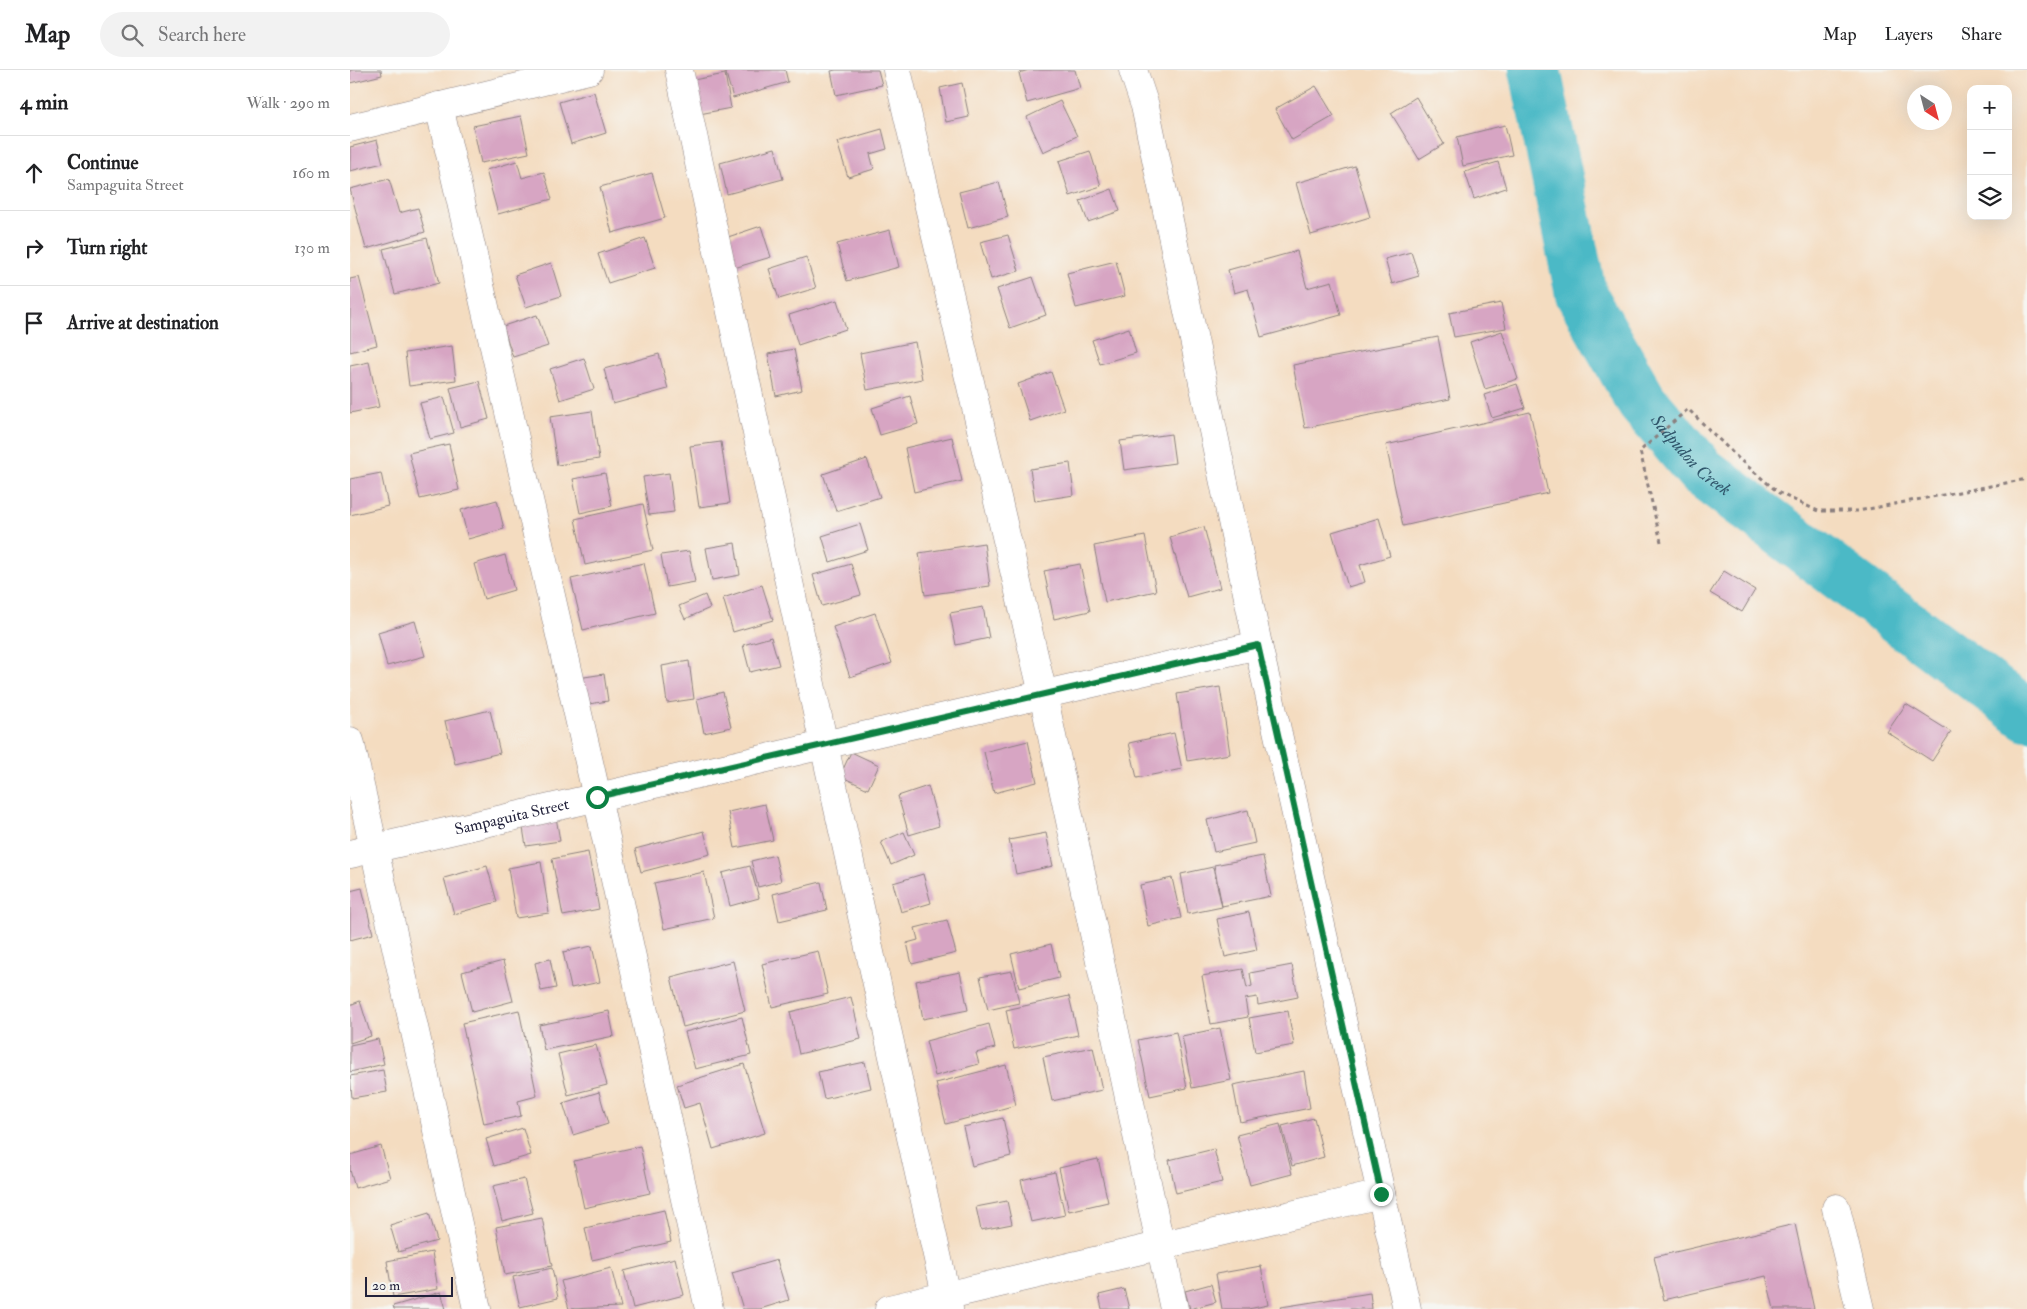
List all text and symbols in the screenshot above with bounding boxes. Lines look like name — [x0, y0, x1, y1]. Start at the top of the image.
search box — [100, 12, 450, 57]
text: Map — [25, 19, 70, 50]
icon: search — [118, 21, 146, 49]
text: Search here — [158, 23, 246, 47]
text: Map — [1823, 23, 1857, 46]
text: Layers — [1885, 23, 1933, 46]
text: Share — [1961, 23, 2002, 46]
north arrow — [1907, 85, 1952, 130]
map controls — [1967, 85, 2012, 220]
button: + — [1967, 85, 2012, 130]
text: 4 min — [20, 89, 68, 116]
text: Walk · 290 m — [247, 93, 330, 113]
button: − — [1967, 130, 2012, 175]
text: Continue — [67, 151, 138, 175]
icon: ahead — [20, 159, 48, 187]
text: 160 m — [292, 163, 330, 183]
text: Sampaguita Street — [67, 175, 184, 195]
button: layers — [1967, 175, 2012, 220]
icon: right — [20, 234, 48, 262]
text: Turn right — [67, 236, 147, 260]
text: 130 m — [294, 238, 330, 258]
icon: arrive — [20, 309, 48, 337]
text: Arrive at destination — [67, 311, 219, 335]
water label: Sadpudon Creek — [1645, 408, 1736, 501]
route start — [586, 786, 609, 809]
street label: Sampaguita Street — [453, 794, 571, 840]
route end — [1370, 1183, 1393, 1206]
scale bar — [365, 1274, 452, 1297]
text: 20 m — [372, 1277, 400, 1294]

